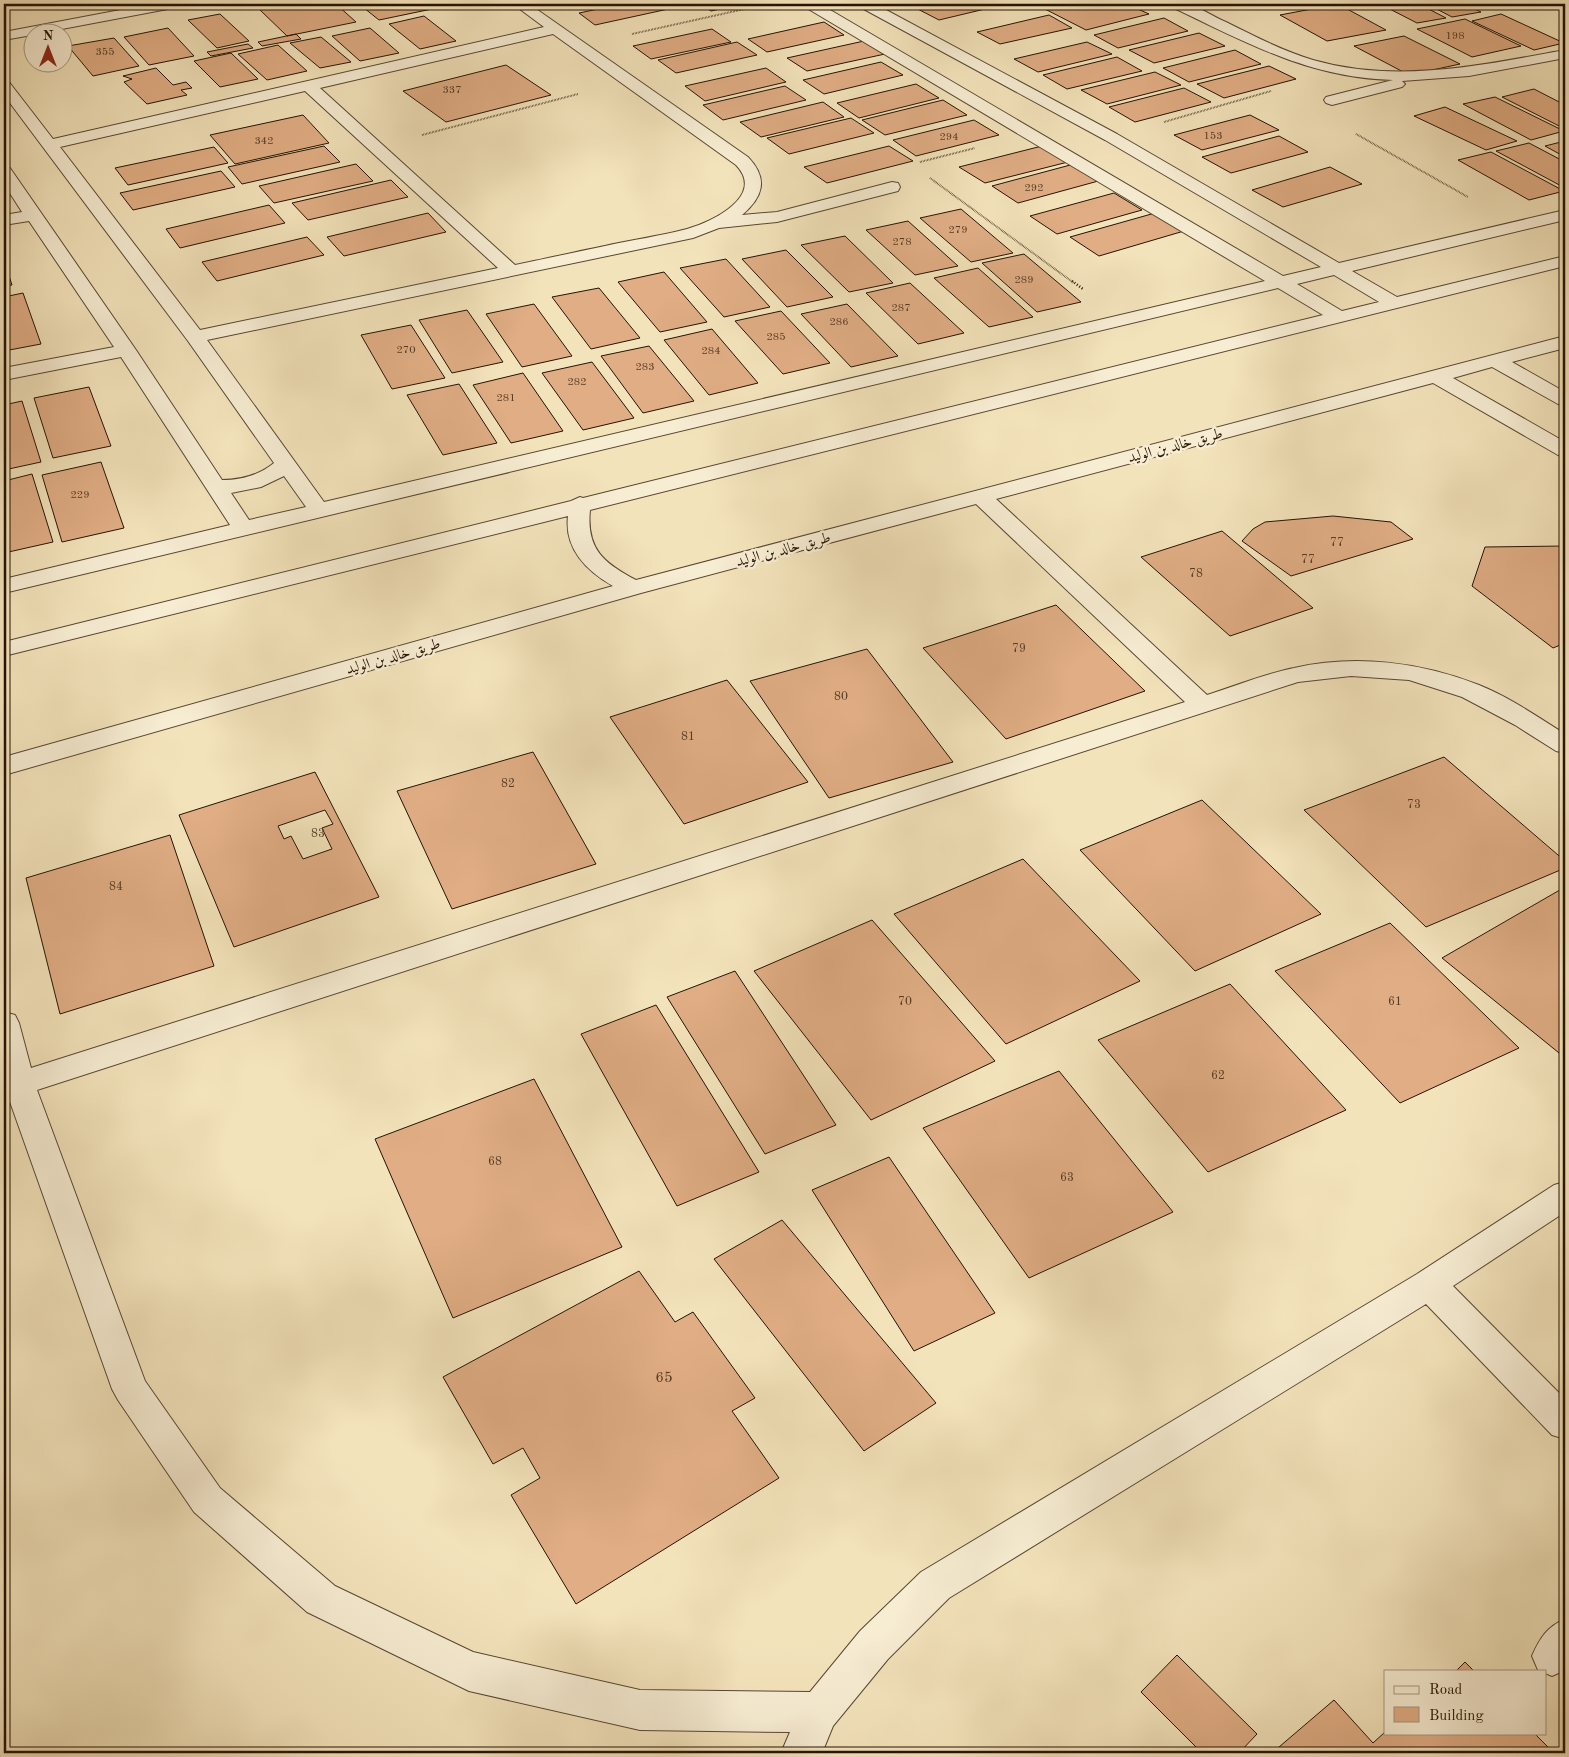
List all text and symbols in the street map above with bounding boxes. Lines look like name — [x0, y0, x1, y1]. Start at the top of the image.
north arrow — [22, 22, 72, 72]
text: N — [43, 29, 54, 43]
house number: 198 — [1445, 31, 1465, 42]
house number: 355 — [95, 47, 115, 58]
house number: 337 — [442, 85, 462, 96]
house number: 153 — [1203, 131, 1223, 142]
house number: 294 — [939, 132, 959, 143]
house number: 342 — [254, 136, 274, 147]
house number: 292 — [1024, 183, 1044, 194]
house number: 279 — [948, 225, 968, 236]
house number: 278 — [892, 237, 912, 248]
house number: 289 — [1014, 275, 1034, 286]
house number: 287 — [891, 303, 911, 314]
house number: 286 — [829, 317, 849, 328]
house number: 285 — [766, 332, 786, 343]
house number: 270 — [396, 345, 416, 356]
house number: 284 — [701, 346, 721, 357]
house number: 283 — [635, 362, 655, 373]
house number: 282 — [567, 377, 587, 388]
house number: 281 — [496, 393, 516, 404]
street label: طريق خالد بن الوليد — [1126, 427, 1225, 467]
house number: 229 — [70, 490, 90, 501]
street label: طريق خالد بن الوليد — [734, 531, 833, 571]
house number: 77 — [1330, 537, 1344, 549]
house number: 77 — [1301, 554, 1315, 566]
house number: 78 — [1189, 568, 1203, 580]
street label: طريق خالد بن الوليد — [344, 637, 443, 679]
house number: 79 — [1012, 643, 1026, 655]
house number: 80 — [834, 691, 848, 703]
house number: 81 — [681, 731, 695, 743]
house number: 82 — [501, 778, 515, 790]
house number: 73 — [1407, 799, 1421, 811]
house number: 83 — [311, 828, 325, 840]
house number: 84 — [109, 881, 123, 893]
house number: 70 — [898, 996, 912, 1008]
house number: 61 — [1388, 996, 1402, 1008]
house number: 62 — [1211, 1070, 1225, 1082]
house number: 68 — [488, 1156, 502, 1168]
house number: 63 — [1060, 1172, 1074, 1184]
house number: 65 — [655, 1371, 673, 1386]
legend — [1384, 1670, 1546, 1734]
text: Road — [1429, 1683, 1463, 1698]
text: Building — [1429, 1709, 1484, 1724]

